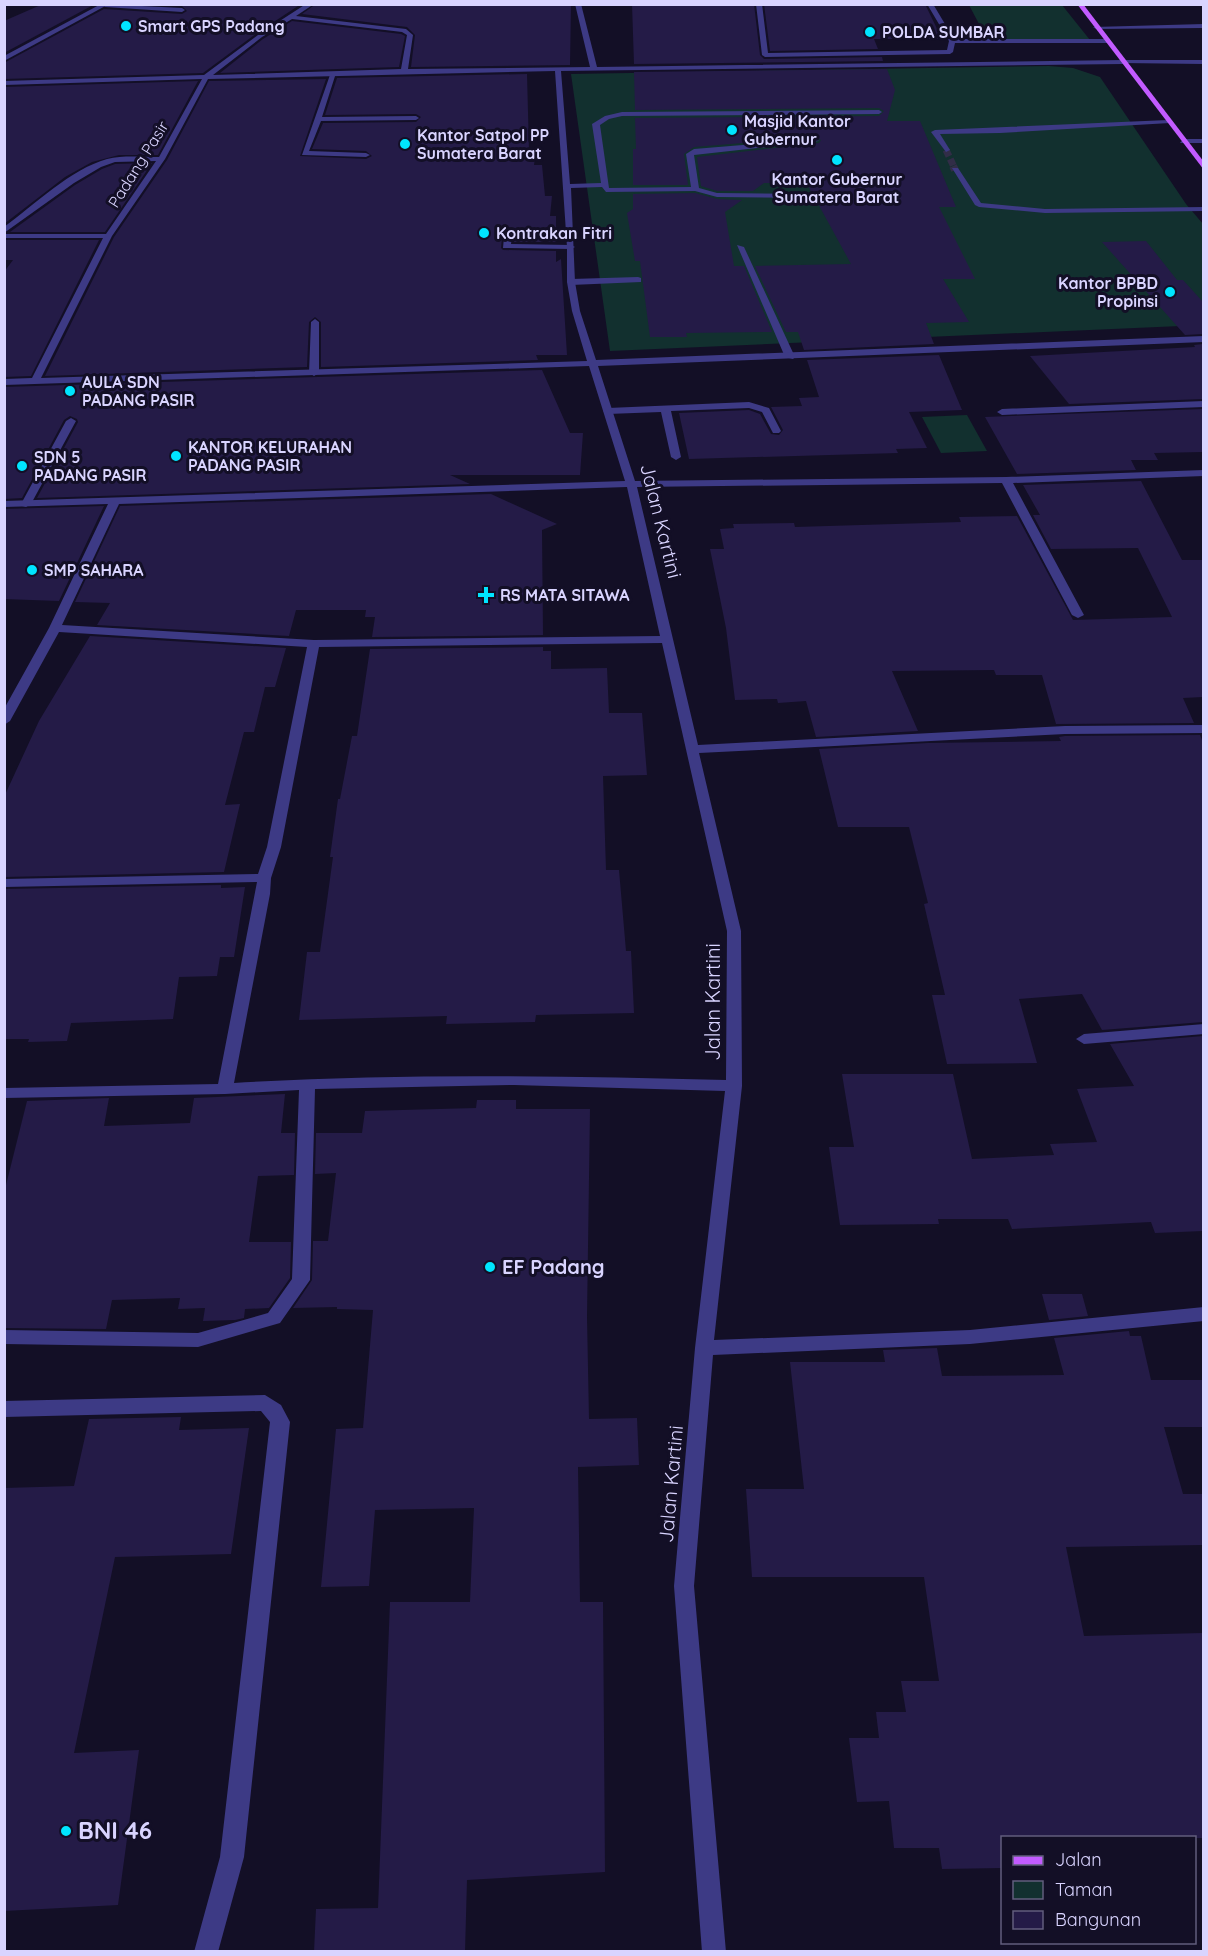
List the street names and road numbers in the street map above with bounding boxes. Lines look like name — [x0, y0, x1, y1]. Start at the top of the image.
street label: Padang Pasir — [103, 117, 173, 211]
street label: Jalan Kartini — [635, 461, 688, 581]
street label: Jalan Kartini — [700, 943, 725, 1061]
street label: Jalan Kartini — [653, 1424, 688, 1544]

